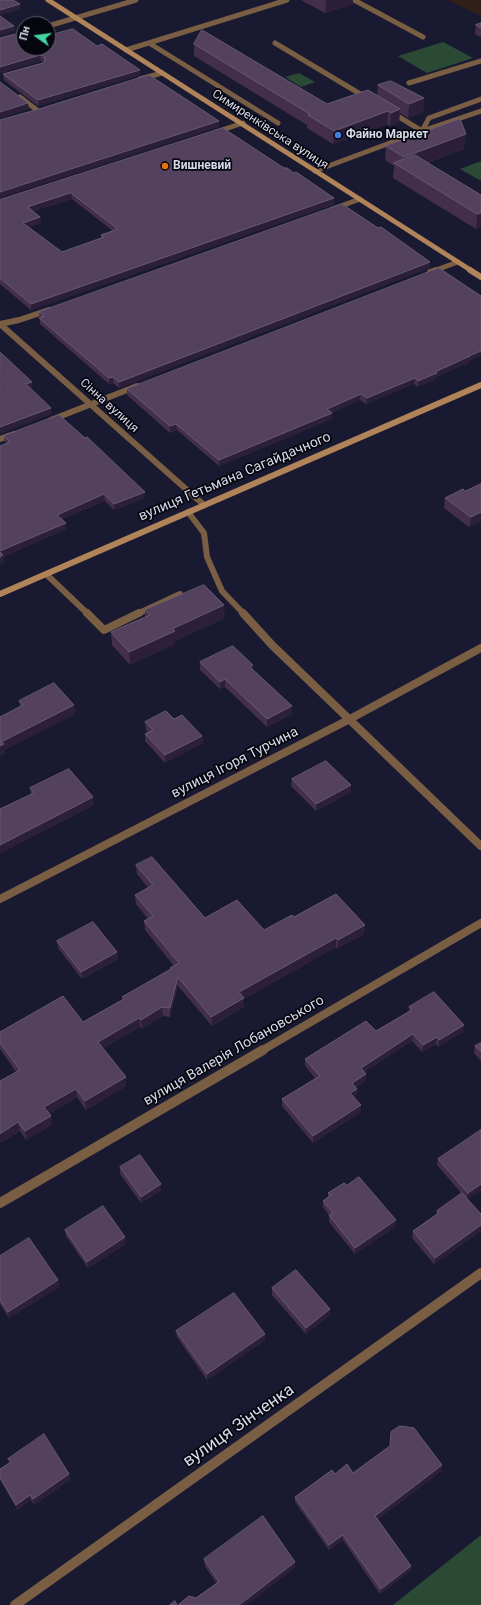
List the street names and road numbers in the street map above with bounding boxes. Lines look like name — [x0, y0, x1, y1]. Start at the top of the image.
street label: Симиренківська вулиця — [209, 87, 331, 173]
street label: Сінна вулиця — [77, 376, 141, 436]
street label: вулиця Гетьмана Сагайдачного — [136, 429, 334, 525]
street label: вулиця Ігоря Турчина — [169, 724, 301, 802]
street label: вулиця Валерія Лобановського — [141, 992, 327, 1110]
street label: вулиця Зінченка — [179, 1380, 299, 1472]

